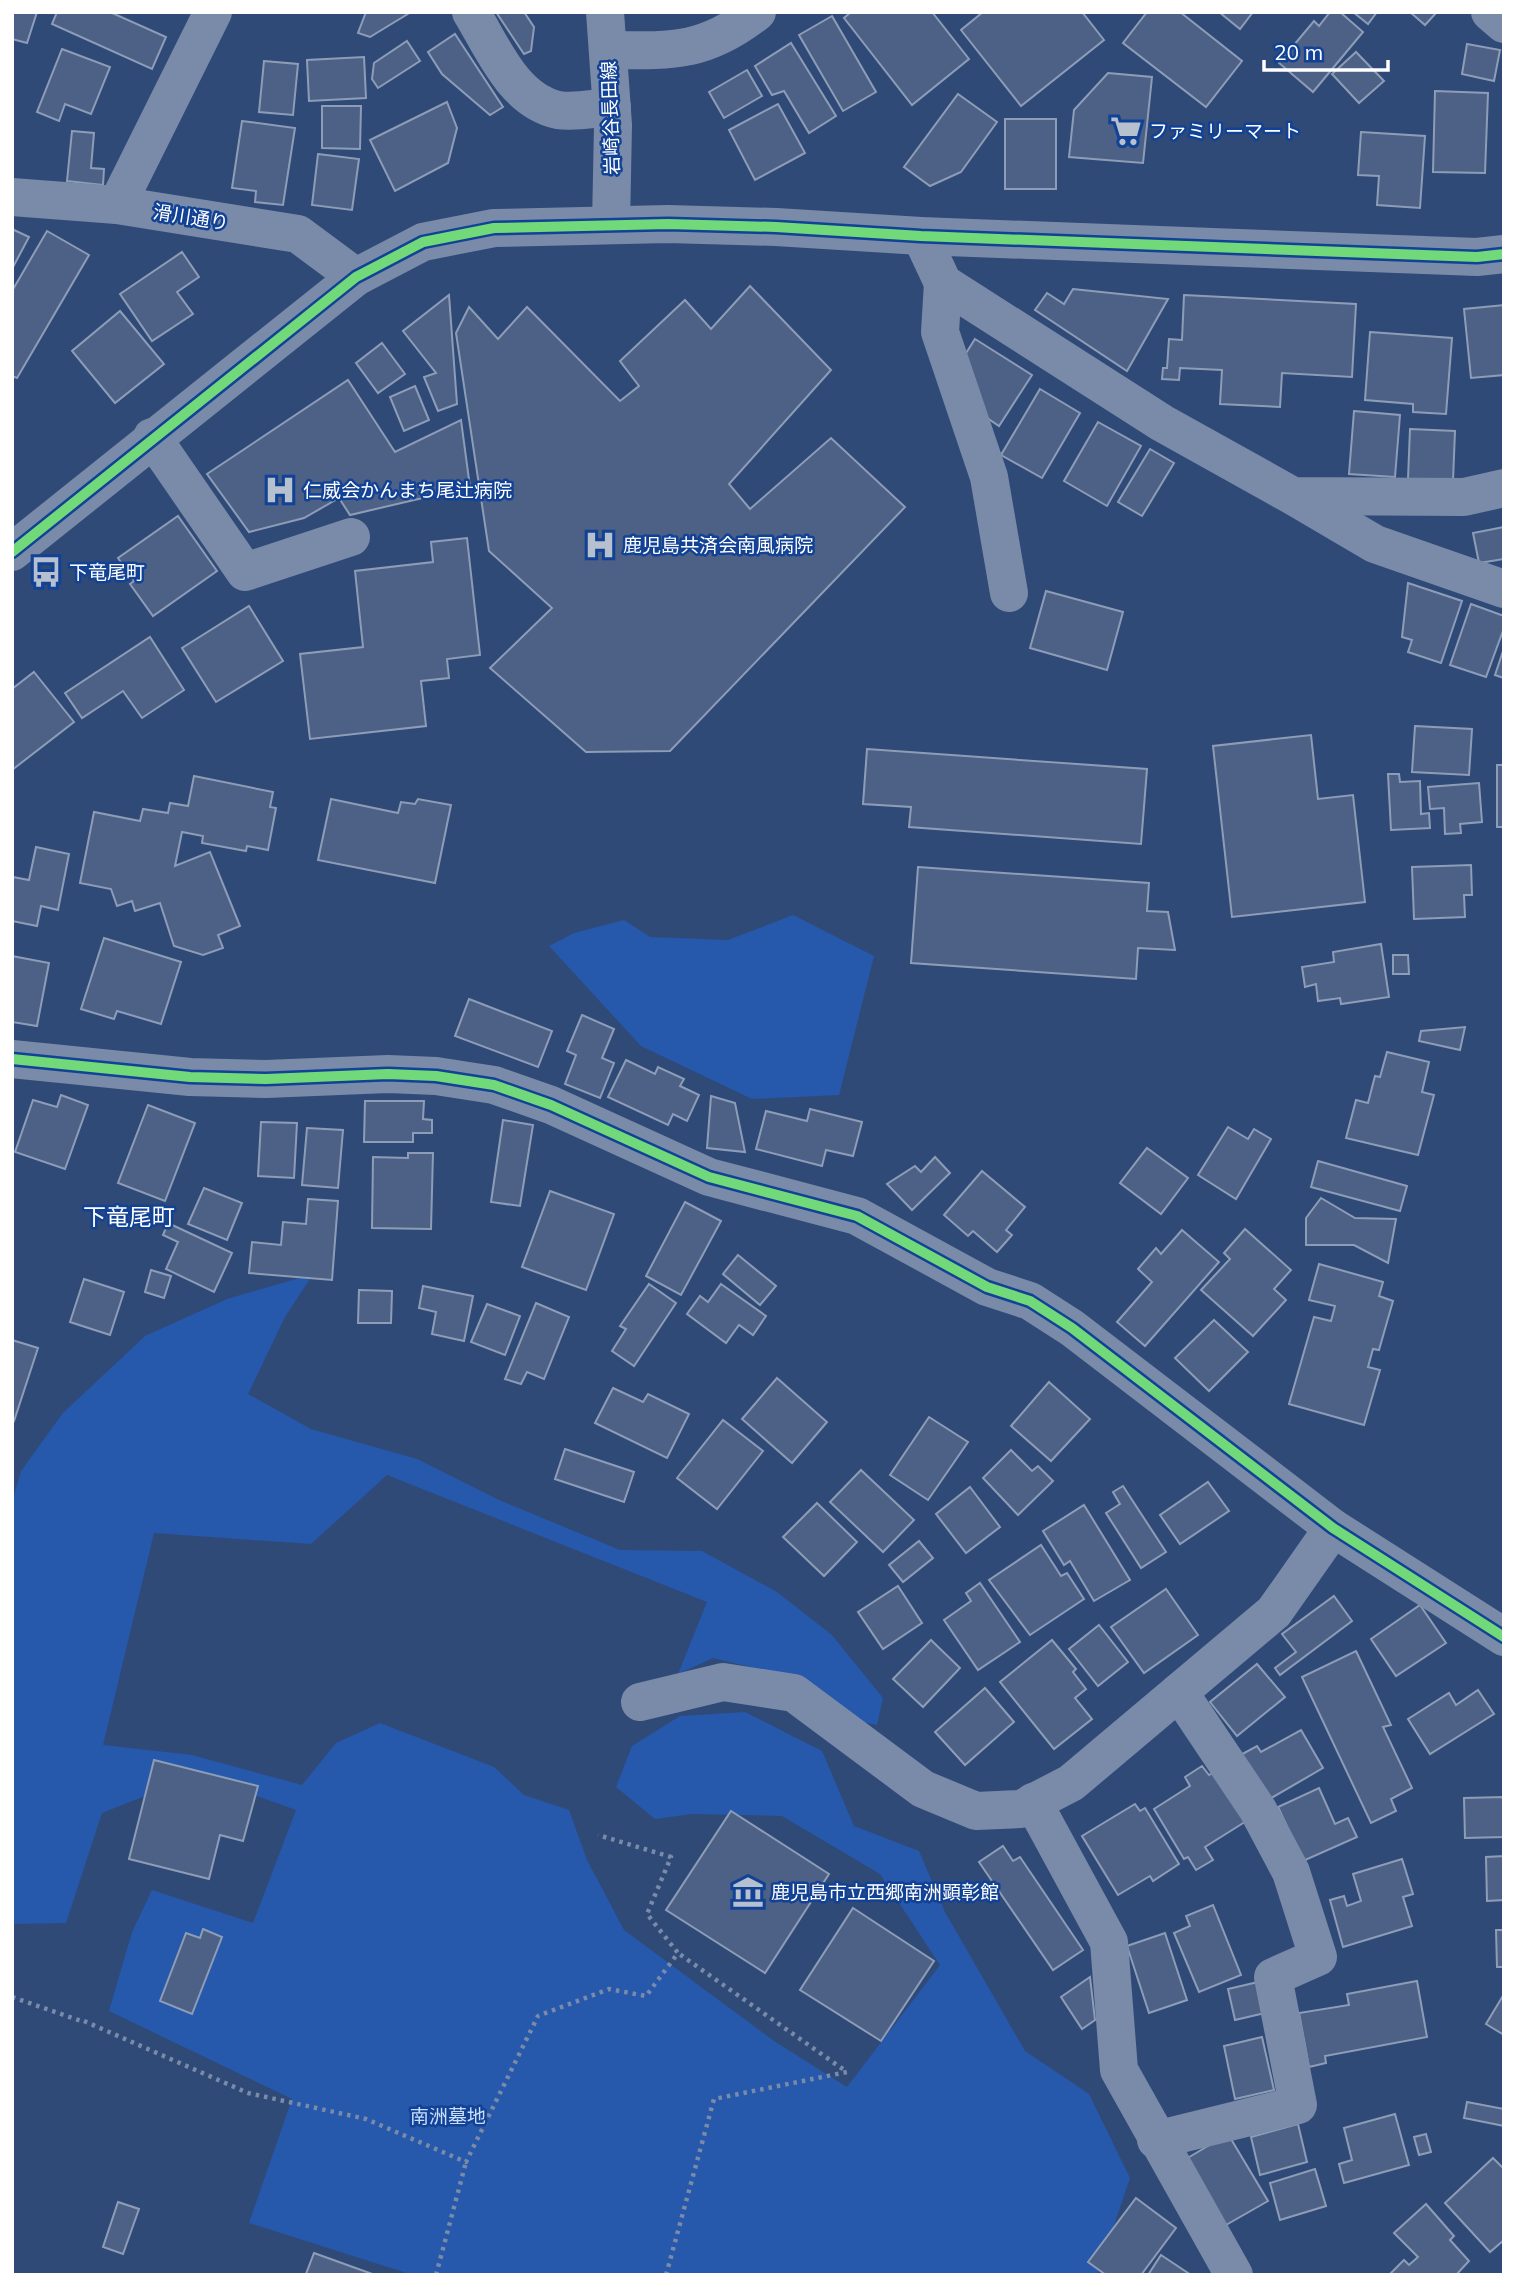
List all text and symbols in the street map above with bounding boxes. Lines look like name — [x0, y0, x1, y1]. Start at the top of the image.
scale bar — [1264, 28, 1388, 72]
text: 20 m — [1274, 39, 1323, 65]
street label: 岩崎谷長田線 — [596, 61, 624, 175]
supermarket icon: ファミリーマート — [1109, 114, 1143, 148]
place label: ファミリーマート — [1149, 119, 1301, 143]
street label: 滑川通り — [152, 199, 230, 235]
hospital icon: 仁威会かんまち尾辻病院 — [263, 473, 297, 507]
place label: 仁威会かんまち尾辻病院 — [303, 478, 512, 502]
hospital icon: 鹿児島共済会南風病院 — [583, 528, 617, 562]
place label: 鹿児島共済会南風病院 — [623, 533, 813, 557]
bus stop icon: 下竜尾町 — [29, 555, 63, 589]
place label: 下竜尾町 — [69, 560, 145, 584]
district label: 下竜尾町 — [83, 1202, 175, 1231]
museum icon: 鹿児島市立西郷南洲顕彰館 — [731, 1875, 765, 1909]
place label: 鹿児島市立西郷南洲顕彰館 — [771, 1880, 999, 1904]
park label: 南洲墓地 — [410, 2104, 486, 2128]

